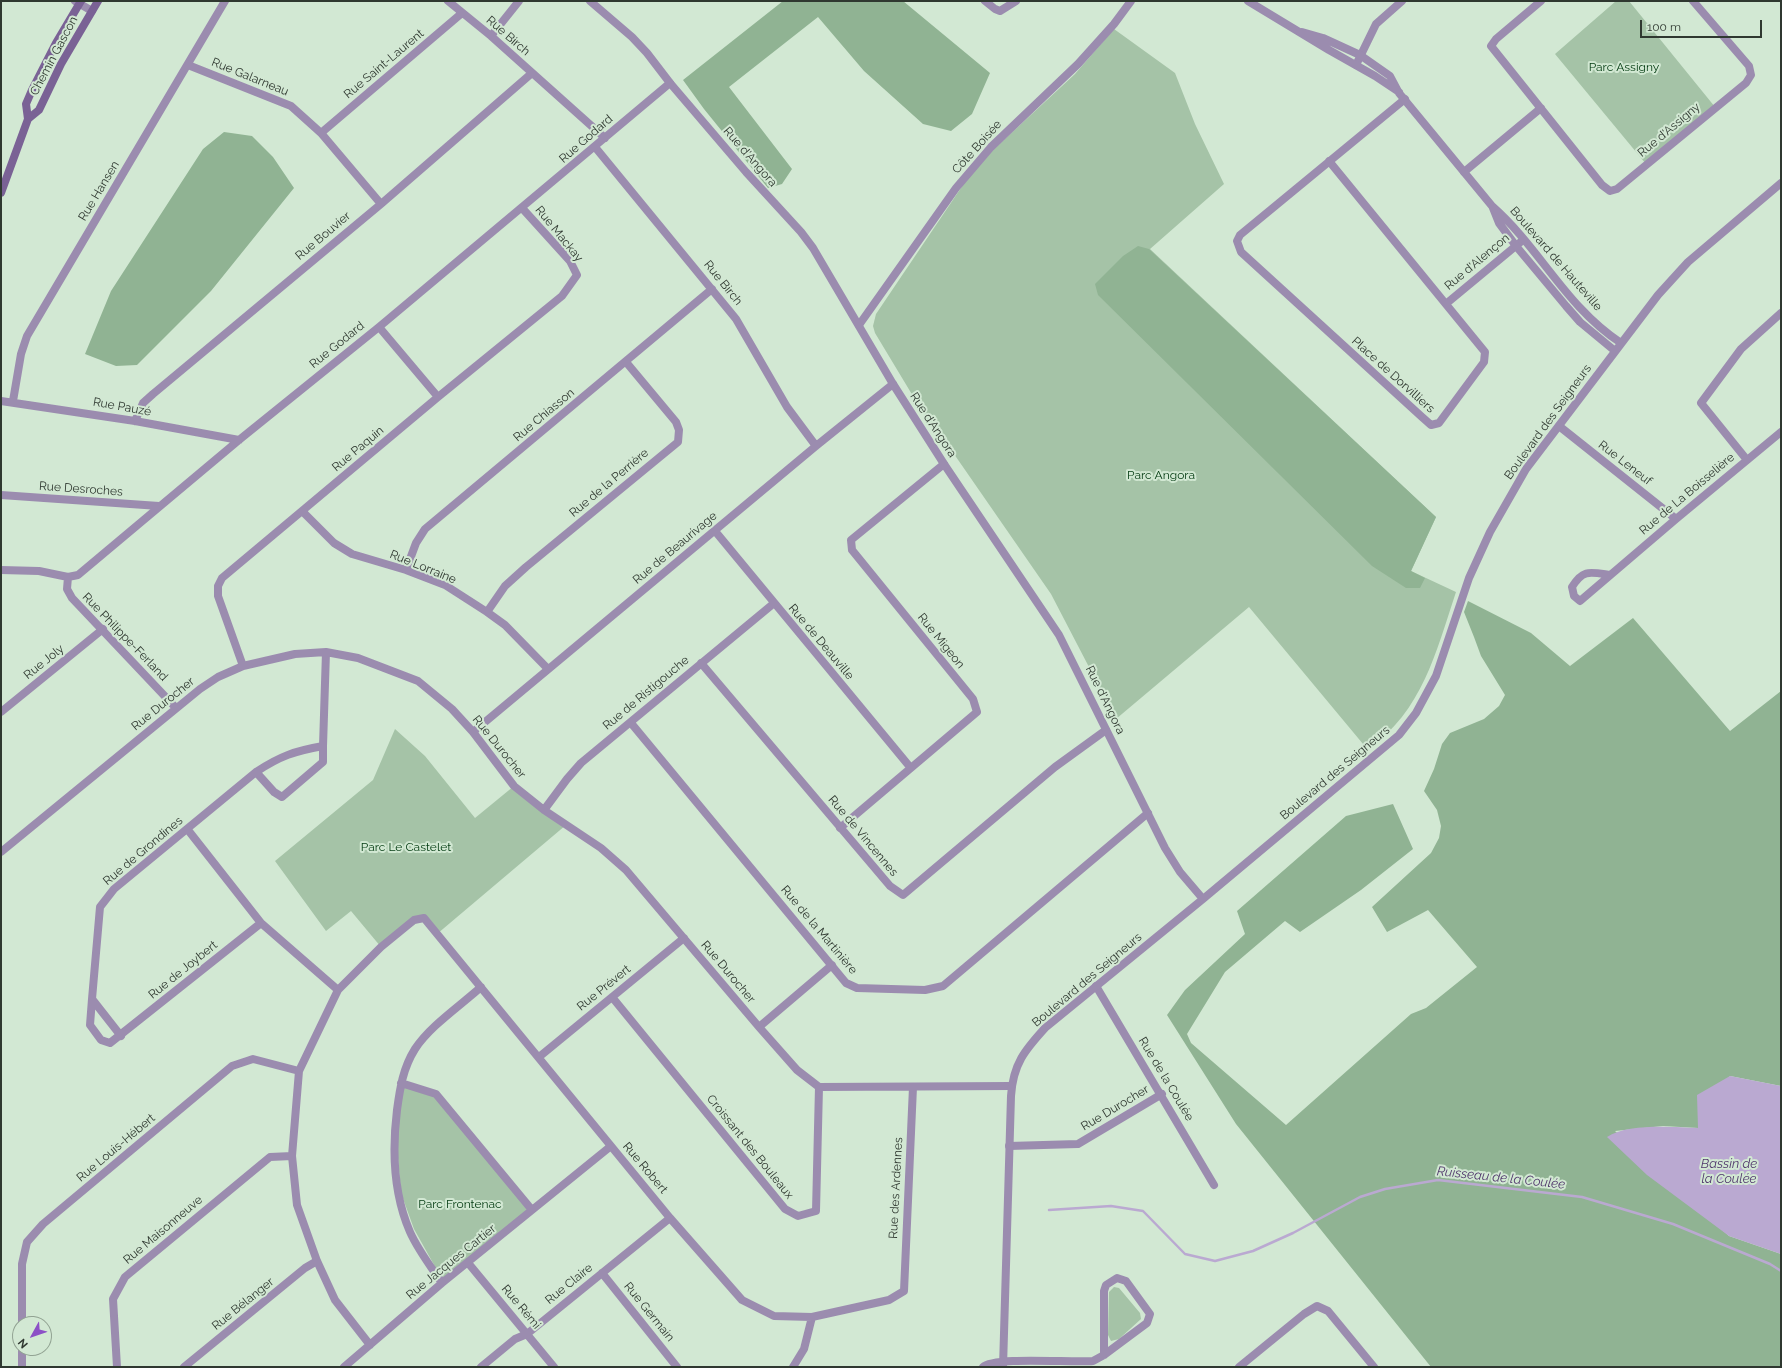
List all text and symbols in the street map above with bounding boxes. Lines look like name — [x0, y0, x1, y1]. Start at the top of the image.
scale bar — [1642, 12, 1764, 38]
street label: Rue Birch — [483, 13, 533, 59]
street label: Chemin Gascon — [27, 14, 81, 98]
text: 100 m — [1647, 20, 1681, 34]
street label: Rue Saint-Laurent — [341, 26, 427, 102]
street label: Rue Galarneau — [209, 55, 291, 99]
park label: Parc Assigny — [1589, 60, 1659, 74]
street label: Rue d'Assigny — [1635, 100, 1703, 160]
street label: Rue Godard — [556, 112, 616, 166]
street label: Côte Boisée — [949, 117, 1005, 177]
street label: Rue d'Angora — [720, 124, 780, 190]
street label: Rue Hansen — [76, 159, 122, 223]
street label: Rue Mackay — [532, 203, 586, 265]
street label: Boulevard de Hauteville — [1507, 204, 1605, 314]
street label: Rue Bouvier — [293, 209, 353, 263]
street label: Rue d'Alençon — [1442, 231, 1512, 293]
street label: Rue Birch — [701, 258, 745, 308]
street label: Rue Godard — [307, 319, 367, 371]
street label: Place de Dorvilliers — [1349, 334, 1437, 416]
street label: Boulevard des Seigneurs — [1501, 362, 1595, 482]
street label: Rue Chiasson — [511, 385, 577, 445]
street label: Rue d'Angora — [907, 390, 959, 460]
street label: Rue Pauzé — [92, 395, 152, 419]
street label: Rue Paquin — [329, 423, 387, 475]
street label: Rue Leneuf — [1595, 438, 1655, 488]
street label: Rue de la Perrière — [566, 446, 652, 520]
street label: Rue de La Boisselière — [1637, 450, 1737, 538]
park label: Parc Angora — [1127, 468, 1195, 482]
street label: Rue Desroches — [39, 479, 123, 499]
street label: Rue de Beaurivage — [630, 509, 720, 587]
street label: Rue Lorraine — [388, 547, 458, 587]
street label: Rue Philippe-Ferland — [79, 590, 171, 684]
street label: Rue de Deauville — [785, 601, 857, 683]
street label: Rue Migeon — [914, 611, 968, 671]
street label: Rue Joly — [21, 642, 67, 682]
street label: Rue de Ristigouche — [600, 653, 692, 733]
street label: Rue d'Angora — [1082, 663, 1128, 737]
street label: Rue Durocher — [129, 674, 197, 734]
street label: Rue Durocher — [469, 713, 529, 781]
street label: Boulevard des Seigneurs — [1277, 723, 1393, 823]
street label: Rue de Vincennes — [825, 793, 901, 879]
street label: Rue de Grondines — [100, 814, 186, 888]
park label: Parc Le Castelet — [361, 840, 451, 854]
street label: Rue de la Martinière — [778, 883, 860, 977]
street label: Boulevard des Seigneurs — [1029, 930, 1145, 1030]
street label: Rue de Joybert — [146, 938, 220, 1002]
street label: Rue Durocher — [698, 938, 758, 1006]
street label: Rue Prévert — [574, 962, 634, 1014]
street label: Rue de la Coulée — [1135, 1034, 1197, 1124]
street label: Rue Durocher — [1078, 1082, 1152, 1134]
street label: Croissant des Bouleaux — [704, 1092, 796, 1202]
street label: Rue Louis-Hébert — [74, 1111, 158, 1185]
street label: Rue des Ardennes — [886, 1137, 906, 1239]
street label: Rue Robert — [619, 1139, 671, 1197]
water label: Bassin de la Coulée — [1701, 1156, 1757, 1187]
water label: Ruisseau de la Coulée — [1436, 1164, 1566, 1192]
street label: Rue Maisonneuve — [120, 1193, 206, 1267]
park label: Parc Frontenac — [418, 1197, 502, 1211]
street label: Rue Jacques Cartier — [403, 1221, 499, 1303]
street label: Rue Claire — [542, 1261, 596, 1307]
street label: Rue Bélanger — [209, 1275, 277, 1333]
street label: Rue Germain — [621, 1279, 677, 1345]
street label: Rue Rémi — [498, 1282, 544, 1332]
north arrow — [12, 1316, 52, 1356]
text: N — [16, 1336, 31, 1351]

